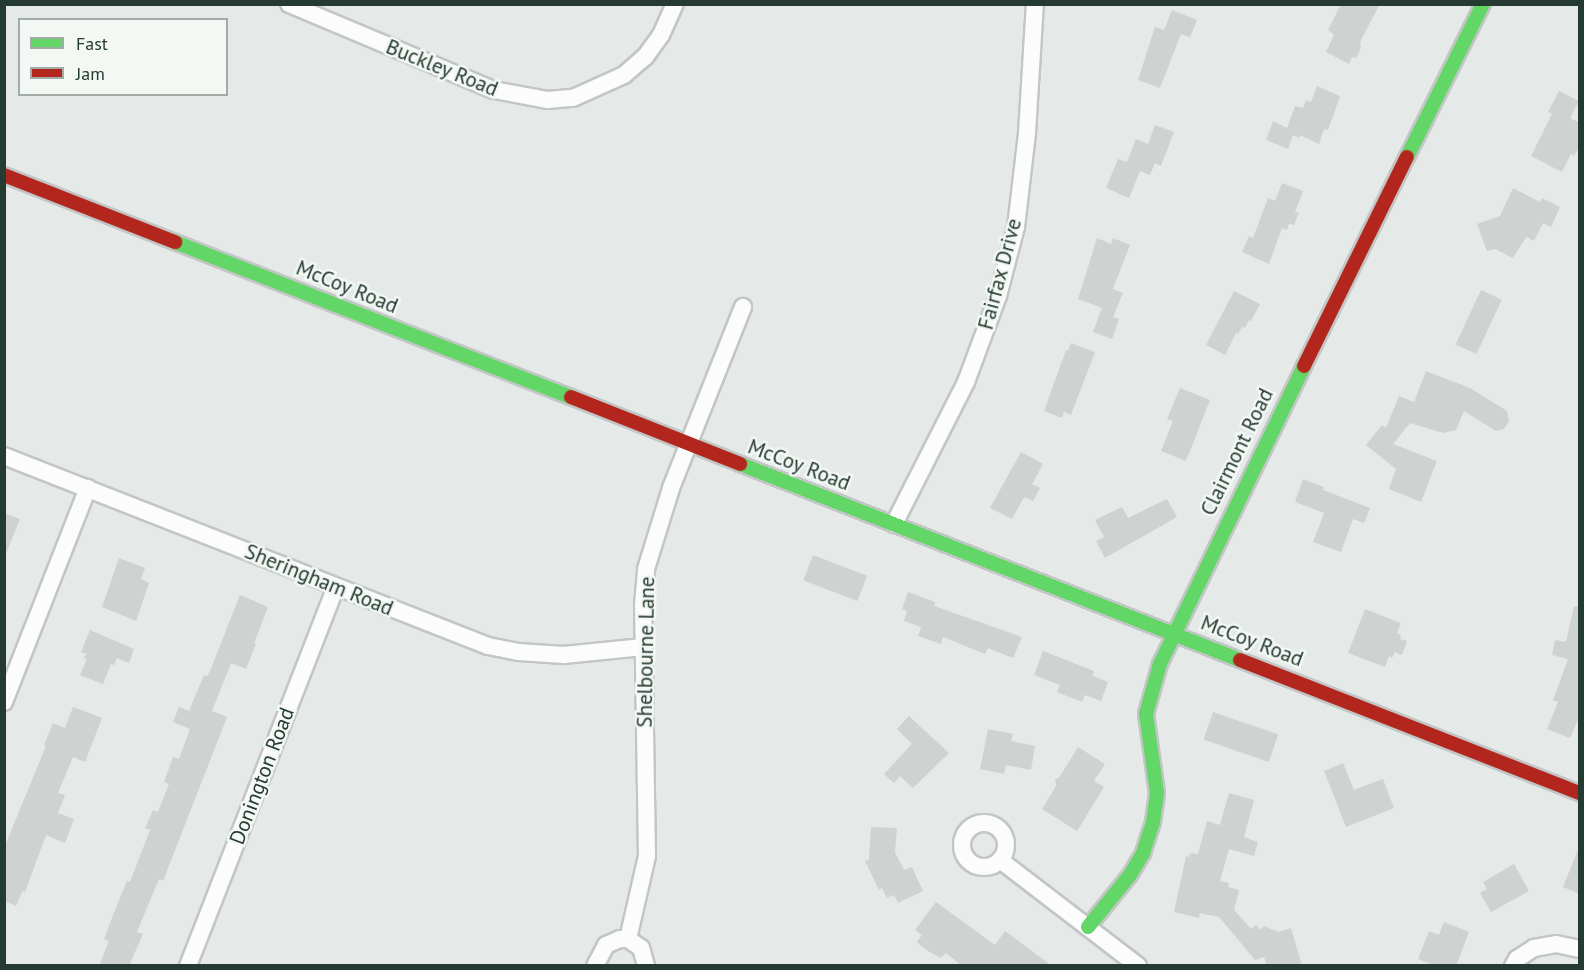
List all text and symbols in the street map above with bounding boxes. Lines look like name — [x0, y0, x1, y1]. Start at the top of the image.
legend — [18, 18, 228, 96]
text: Fast — [76, 32, 108, 55]
street label: Buckley Road — [382, 34, 502, 102]
text: Jam — [76, 62, 105, 85]
street label: Fairfax Drive — [973, 215, 1027, 333]
street label: McCoy Road — [292, 255, 402, 319]
street label: Clairmont Road — [1195, 384, 1279, 520]
street label: McCoy Road — [744, 434, 854, 496]
street label: Sheringham Road — [241, 539, 397, 621]
street label: Shelbourne Lane — [632, 576, 660, 728]
street label: McCoy Road — [1197, 610, 1307, 672]
street label: Donington Road — [224, 704, 300, 848]

